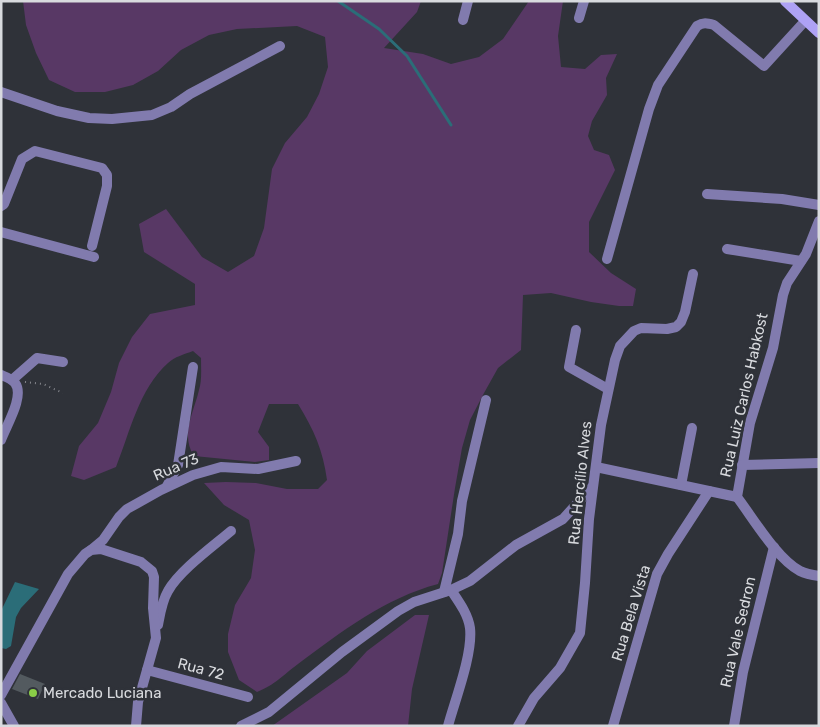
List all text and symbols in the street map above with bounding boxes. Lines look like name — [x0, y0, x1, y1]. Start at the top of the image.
street label: Rua Luiz Carlos Habkost — [716, 311, 772, 479]
street label: Rua Hercílio Alves — [565, 420, 595, 546]
street label: Rua 73 — [151, 449, 201, 485]
street label: Rua Bela Vista — [608, 563, 654, 663]
street label: Rua Vale Sedron — [716, 575, 760, 689]
street label: Rua 72 — [176, 654, 226, 684]
place label: Mercado Luciana — [43, 684, 161, 702]
marker: Mercado Luciana — [27, 687, 39, 699]

